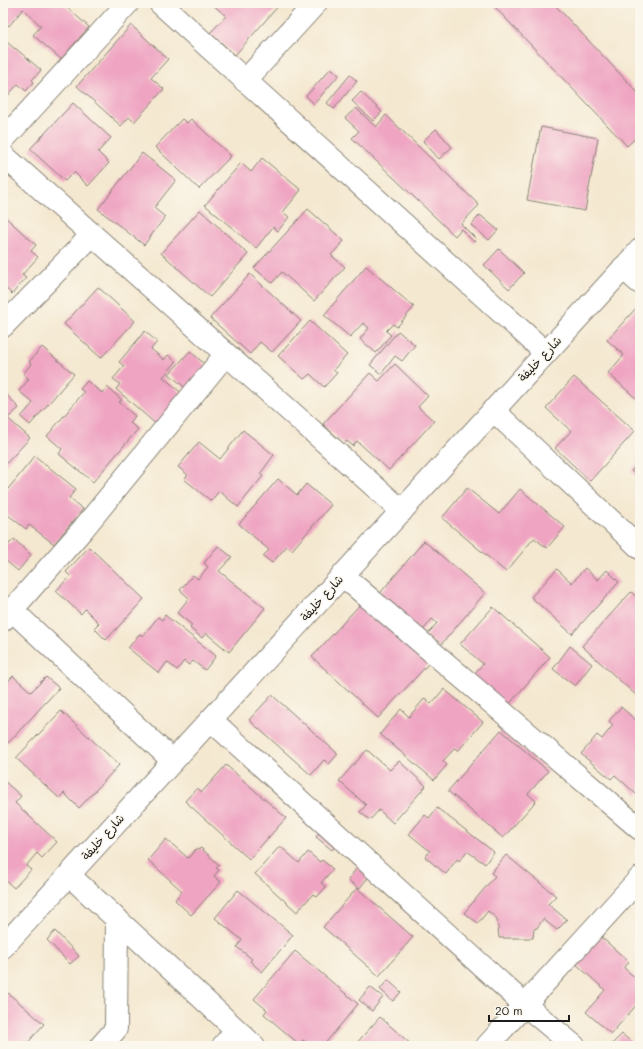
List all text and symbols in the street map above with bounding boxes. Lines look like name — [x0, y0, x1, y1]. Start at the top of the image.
street label: شارع خليفة — [514, 332, 566, 386]
street label: شارع خليفة — [296, 571, 348, 625]
street label: شارع خليفة — [77, 810, 129, 864]
scale bar — [489, 997, 569, 1023]
text: 20 m — [495, 1002, 523, 1018]

